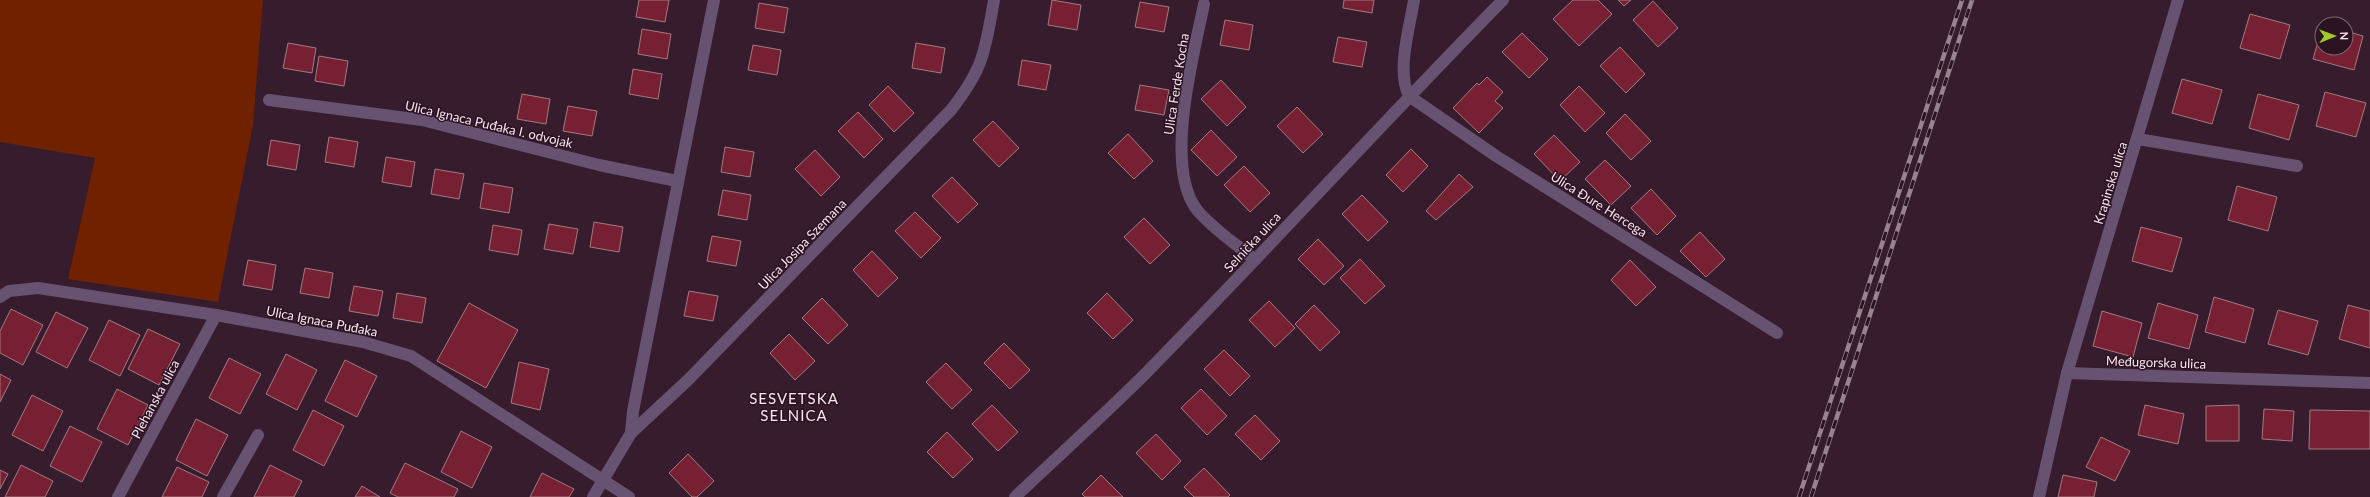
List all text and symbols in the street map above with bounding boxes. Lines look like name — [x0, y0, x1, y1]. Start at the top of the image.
north arrow — [2314, 16, 2354, 56]
text: N — [2338, 31, 2351, 40]
street label: Ulica Ferde Kocha — [1160, 32, 1192, 136]
street label: Ulica Ignaca Puđaka I. odvojak — [404, 97, 575, 151]
street label: Krapinska ulica — [2090, 140, 2130, 226]
street label: Ulica Đure Hercega — [1548, 168, 1650, 240]
street label: Ulica Josipa Szemana — [755, 195, 849, 293]
street label: Selnička ulica — [1220, 209, 1284, 275]
street label: Ulica Ignaca Puđaka — [265, 302, 379, 340]
street label: Međugorska ulica — [2106, 352, 2206, 372]
street label: Plehanska ulica — [128, 357, 182, 441]
district label: SESVETSKA SELNICA — [749, 389, 839, 424]

